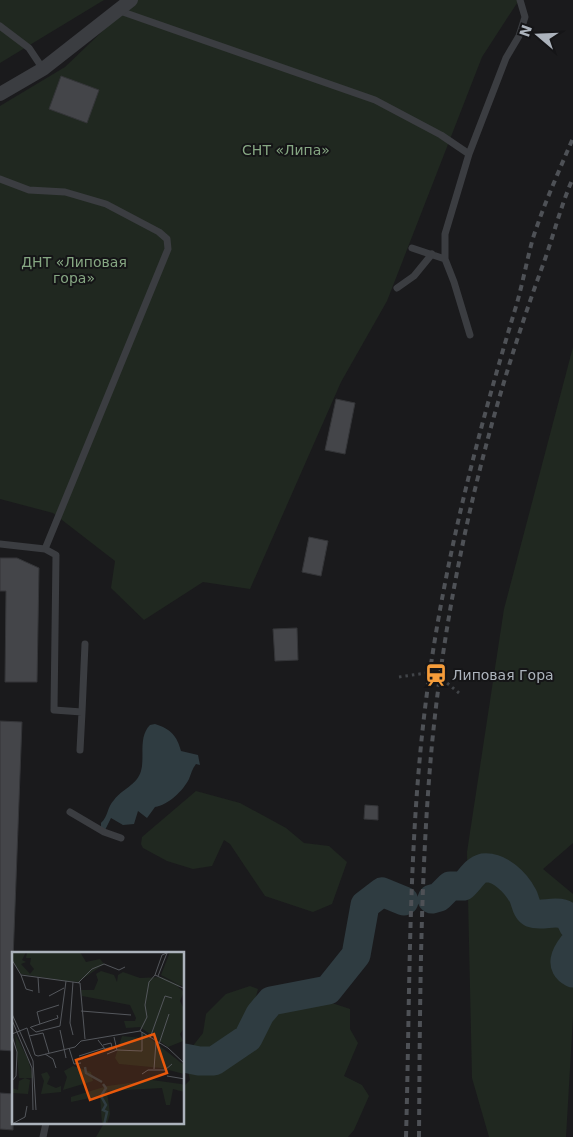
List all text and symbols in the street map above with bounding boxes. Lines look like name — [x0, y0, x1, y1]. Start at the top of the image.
north arrow — [513, 10, 563, 60]
text: N — [516, 23, 535, 39]
park label: СНТ «Липа» — [242, 142, 330, 158]
park label: ДНТ «Липовая гора» — [21, 254, 127, 286]
station icon: Липовая Гора — [423, 662, 449, 688]
place label: Липовая Гора — [452, 667, 554, 683]
inset map — [12, 952, 185, 1124]

